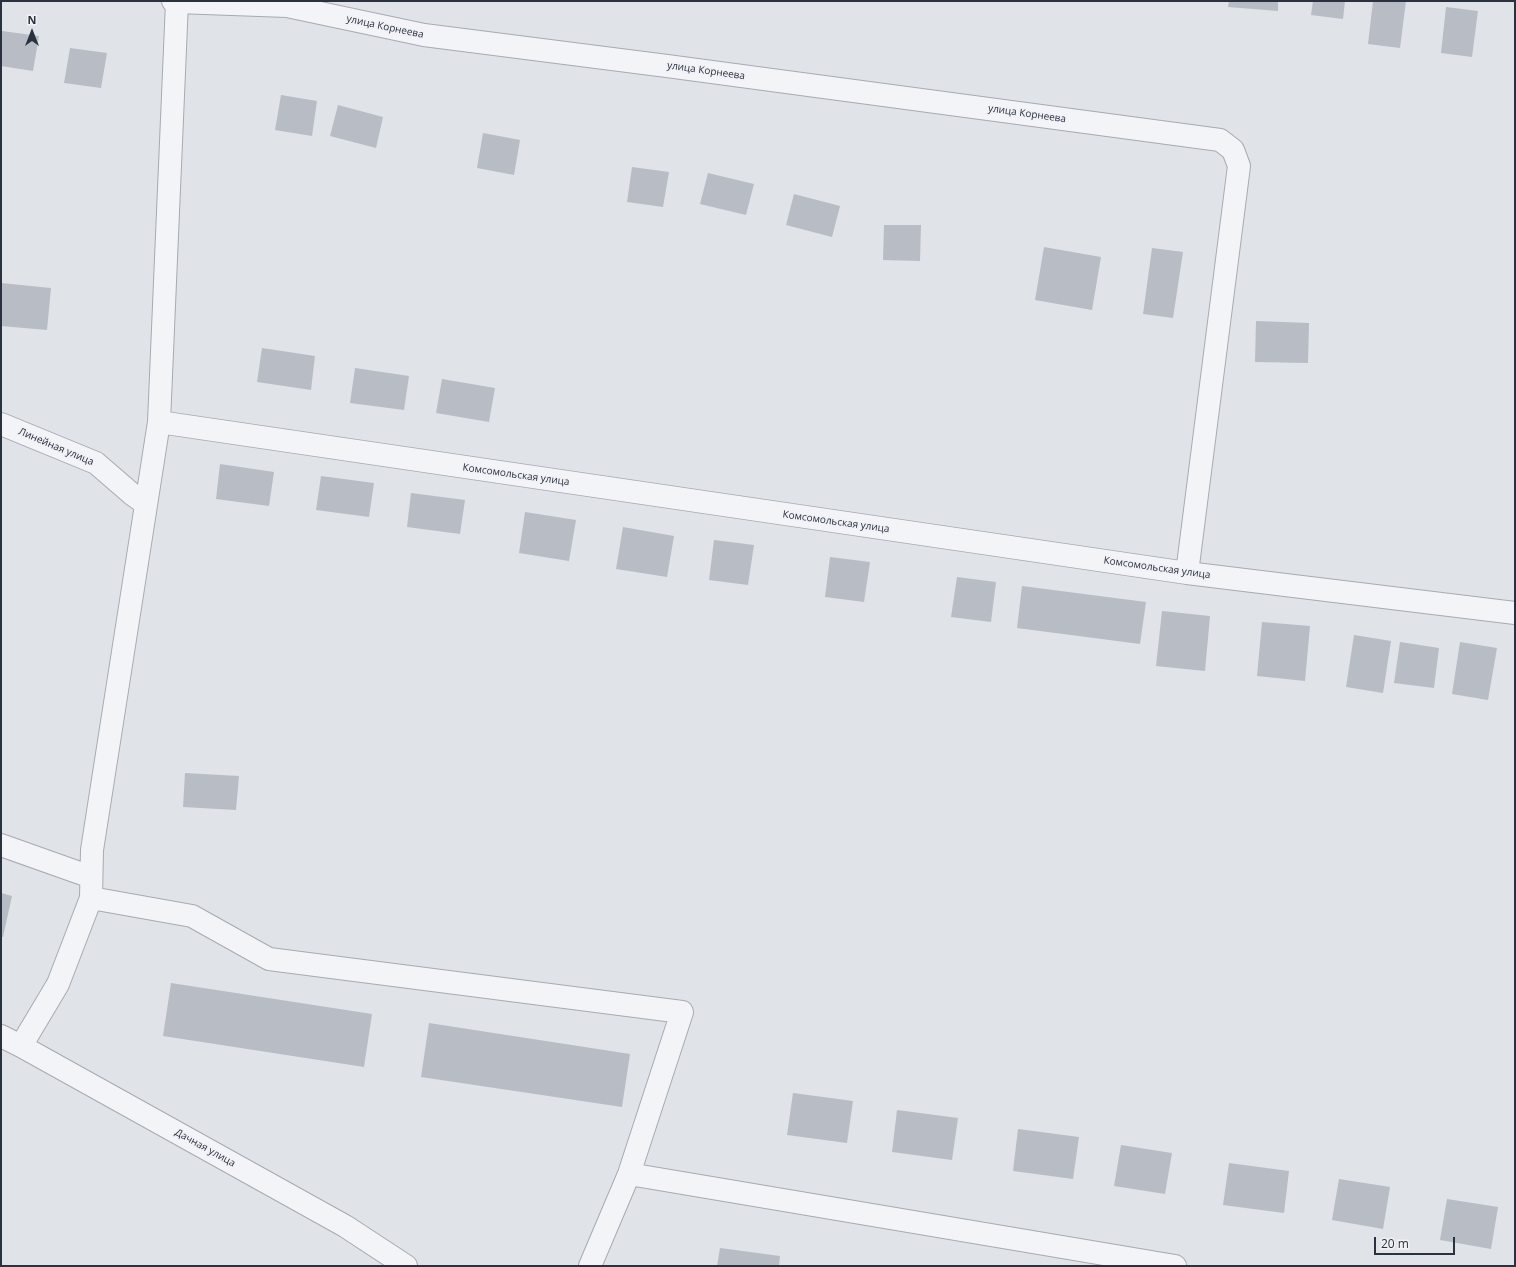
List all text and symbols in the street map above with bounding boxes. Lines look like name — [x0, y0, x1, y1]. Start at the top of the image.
north arrow — [12, 12, 52, 52]
text: N — [28, 12, 36, 27]
street label: улица Корнеева — [345, 13, 425, 41]
street label: улица Корнеева — [666, 60, 746, 82]
street label: улица Корнеева — [987, 103, 1067, 125]
street label: Линейная улица — [17, 426, 95, 468]
street label: Комсомольская улица — [462, 462, 570, 488]
street label: Комсомольская улица — [782, 509, 890, 535]
street label: Комсомольская улица — [1103, 555, 1211, 581]
street label: Дачная улица — [173, 1126, 237, 1170]
scale bar — [1376, 1229, 1457, 1255]
text: 20 m — [1381, 1235, 1409, 1252]

